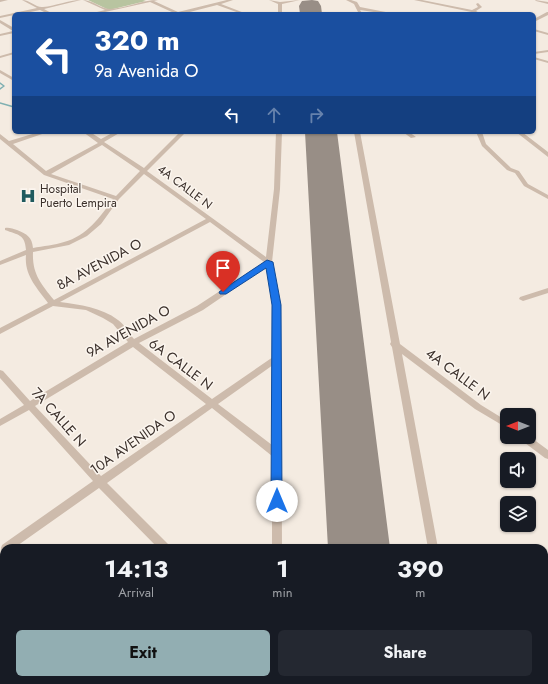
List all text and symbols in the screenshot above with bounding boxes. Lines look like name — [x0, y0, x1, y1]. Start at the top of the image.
text: 320 m — [94, 20, 180, 61]
icon: left — [28, 28, 80, 80]
text: 9a Avenida O — [94, 58, 198, 84]
icon: left — [221, 104, 243, 126]
icon: ahead — [263, 104, 285, 126]
icon: right — [305, 104, 327, 126]
street label: 4A CALLE N — [154, 160, 216, 214]
place label: Hospital Puerto Lempira — [40, 180, 117, 212]
hospital icon: Hospital Puerto Lempira — [19, 187, 37, 205]
street label: 8A AVENIDA O — [53, 233, 145, 295]
pin — [206, 251, 240, 292]
icon: arrive — [212, 257, 234, 279]
street label: 9A AVENIDA O — [82, 300, 174, 362]
street label: 6A CALLE N — [145, 333, 217, 395]
street label: 4A CALLE N — [422, 343, 494, 405]
street label: 7A CALLE N — [27, 383, 91, 451]
street label: 10A AVENIDA O — [86, 405, 180, 479]
north arrow — [500, 408, 536, 444]
map controls — [500, 408, 536, 532]
button: sound — [500, 452, 536, 488]
position arrow — [256, 480, 298, 522]
button: layers — [500, 496, 536, 532]
text: 14:13 — [104, 551, 168, 586]
text: 1 — [276, 551, 289, 586]
text: 390 — [397, 551, 444, 586]
text: Arrival — [118, 583, 154, 602]
text: min — [272, 583, 293, 602]
text: m — [415, 583, 425, 602]
button: Exit — [16, 630, 270, 676]
button: Share — [278, 630, 532, 676]

